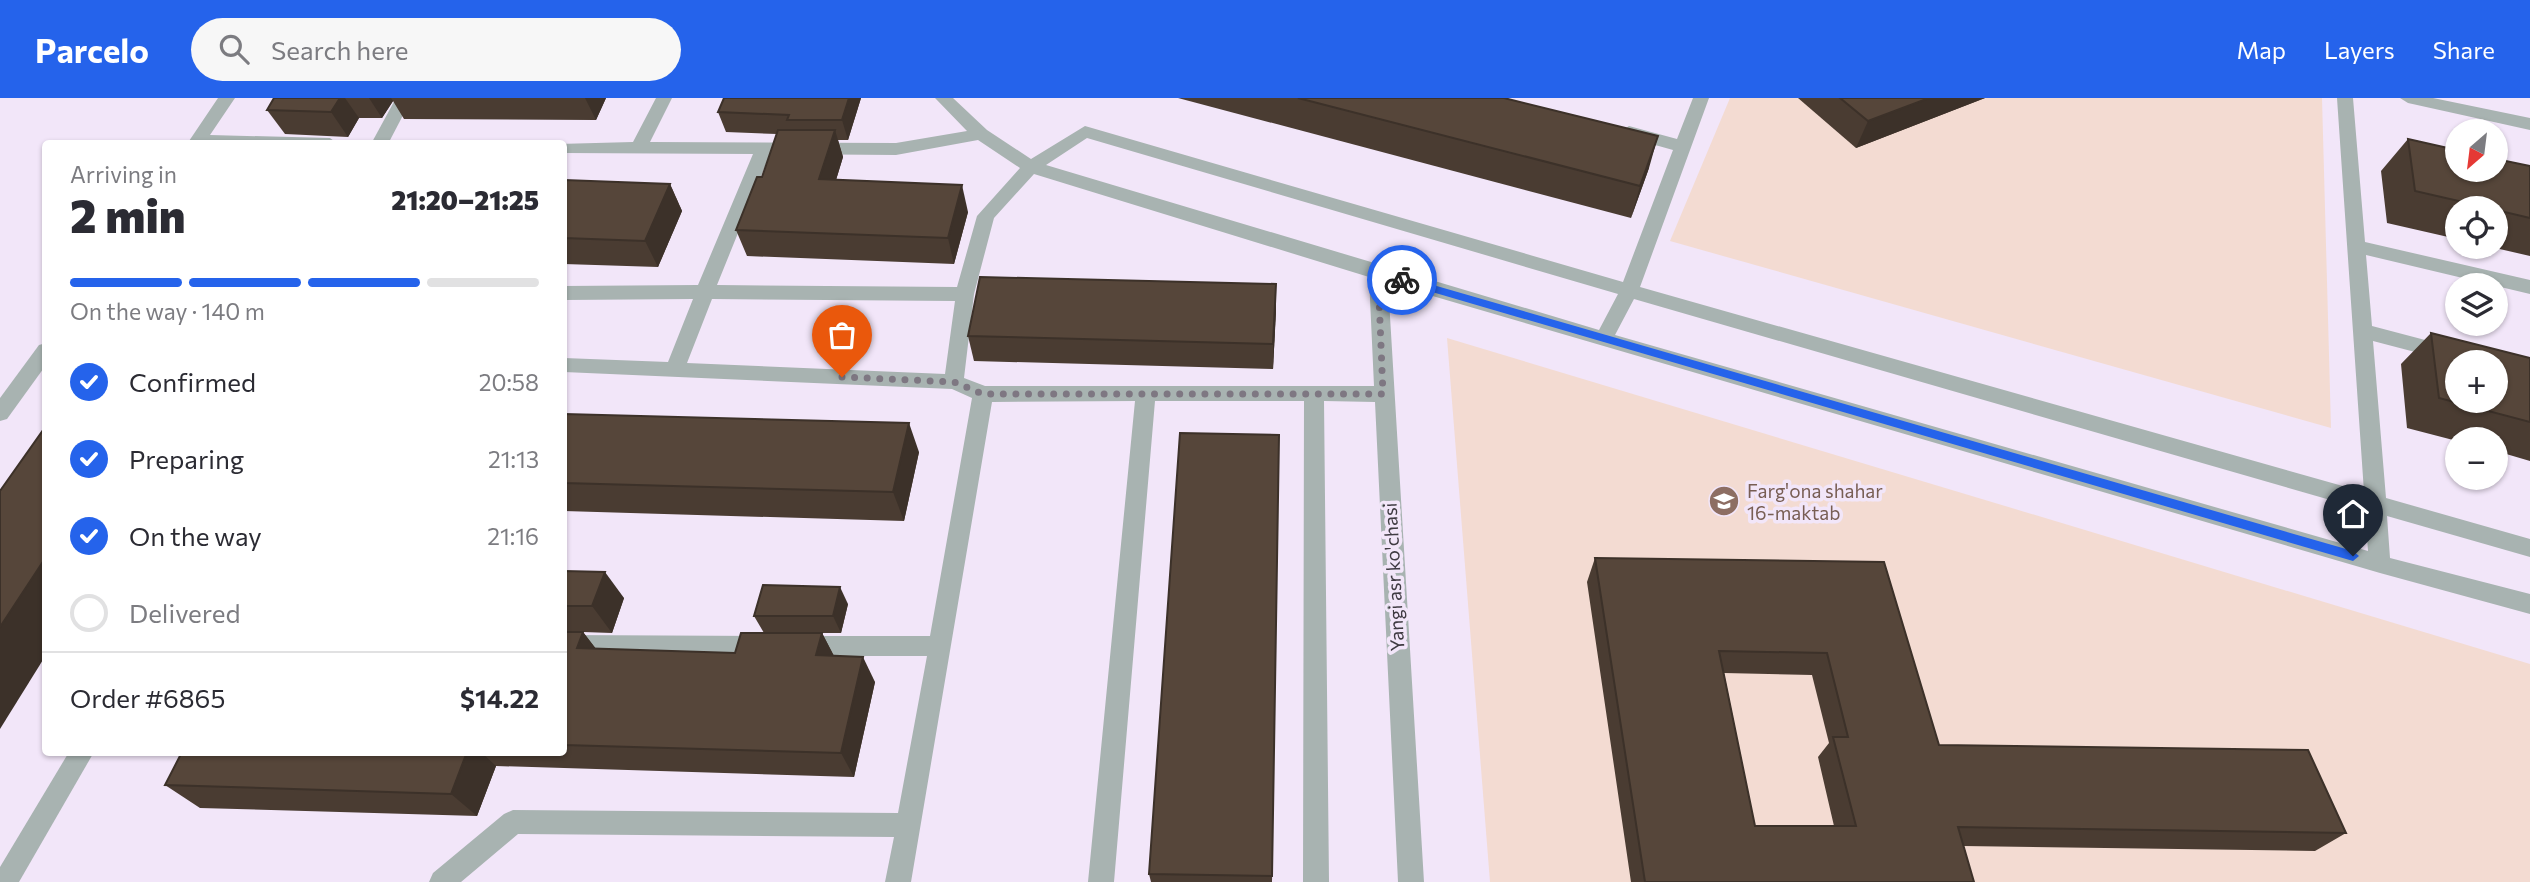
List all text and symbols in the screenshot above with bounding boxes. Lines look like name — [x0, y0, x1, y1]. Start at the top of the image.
search box — [191, 18, 681, 81]
text: Parcelo — [35, 29, 149, 70]
icon: search — [215, 30, 253, 68]
text: Search here — [271, 34, 409, 65]
text: Map — [2237, 35, 2286, 64]
text: Layers — [2324, 35, 2395, 64]
text: Share — [2433, 35, 2495, 64]
north arrow — [2445, 119, 2508, 182]
map controls — [2445, 119, 2508, 490]
text: Arriving in — [70, 160, 177, 188]
text: 21:20–21:25 — [391, 184, 539, 215]
text: 2 min — [70, 186, 186, 242]
button: locate — [2445, 196, 2508, 259]
courier — [1367, 245, 1437, 315]
icon: bike — [1383, 261, 1421, 299]
button: layers — [2445, 273, 2508, 336]
text: On the way · 140 m — [70, 297, 265, 325]
pin — [812, 305, 872, 377]
icon: bag — [823, 316, 861, 354]
button: + — [2445, 350, 2508, 413]
icon: check — [70, 363, 108, 401]
text: Confirmed — [129, 366, 256, 397]
text: 20:58 — [479, 368, 539, 396]
button: − — [2445, 427, 2508, 490]
icon: check — [70, 440, 108, 478]
text: Preparing — [129, 443, 244, 474]
text: 21:13 — [488, 445, 539, 473]
place label: Farg'ona shahar 16-maktab — [1747, 479, 1883, 524]
school or university icon: Farg'ona shahar 16-maktab — [1707, 484, 1741, 518]
pin — [2323, 484, 2383, 556]
icon: home — [2334, 495, 2372, 533]
street label: Yangi asr ko'chasi — [1378, 502, 1408, 652]
icon: check — [70, 517, 108, 555]
text: On the way — [129, 520, 262, 551]
text: 21:16 — [487, 522, 539, 550]
text: Delivered — [129, 597, 240, 628]
text: Order #6865 — [70, 682, 225, 713]
text: $14.22 — [460, 682, 539, 713]

